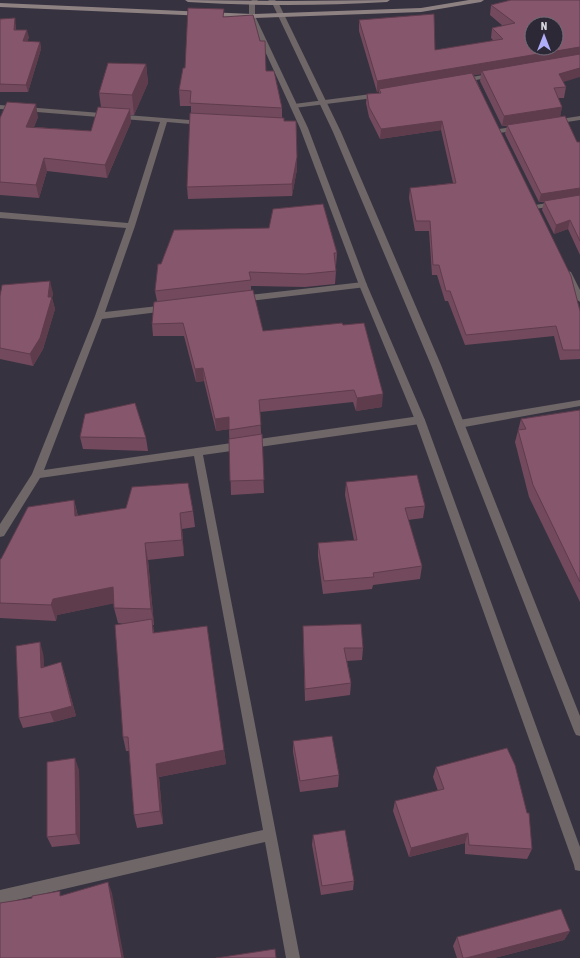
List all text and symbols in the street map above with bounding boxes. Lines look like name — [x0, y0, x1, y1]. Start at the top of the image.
north arrow — [524, 16, 564, 56]
text: N — [541, 20, 547, 32]

